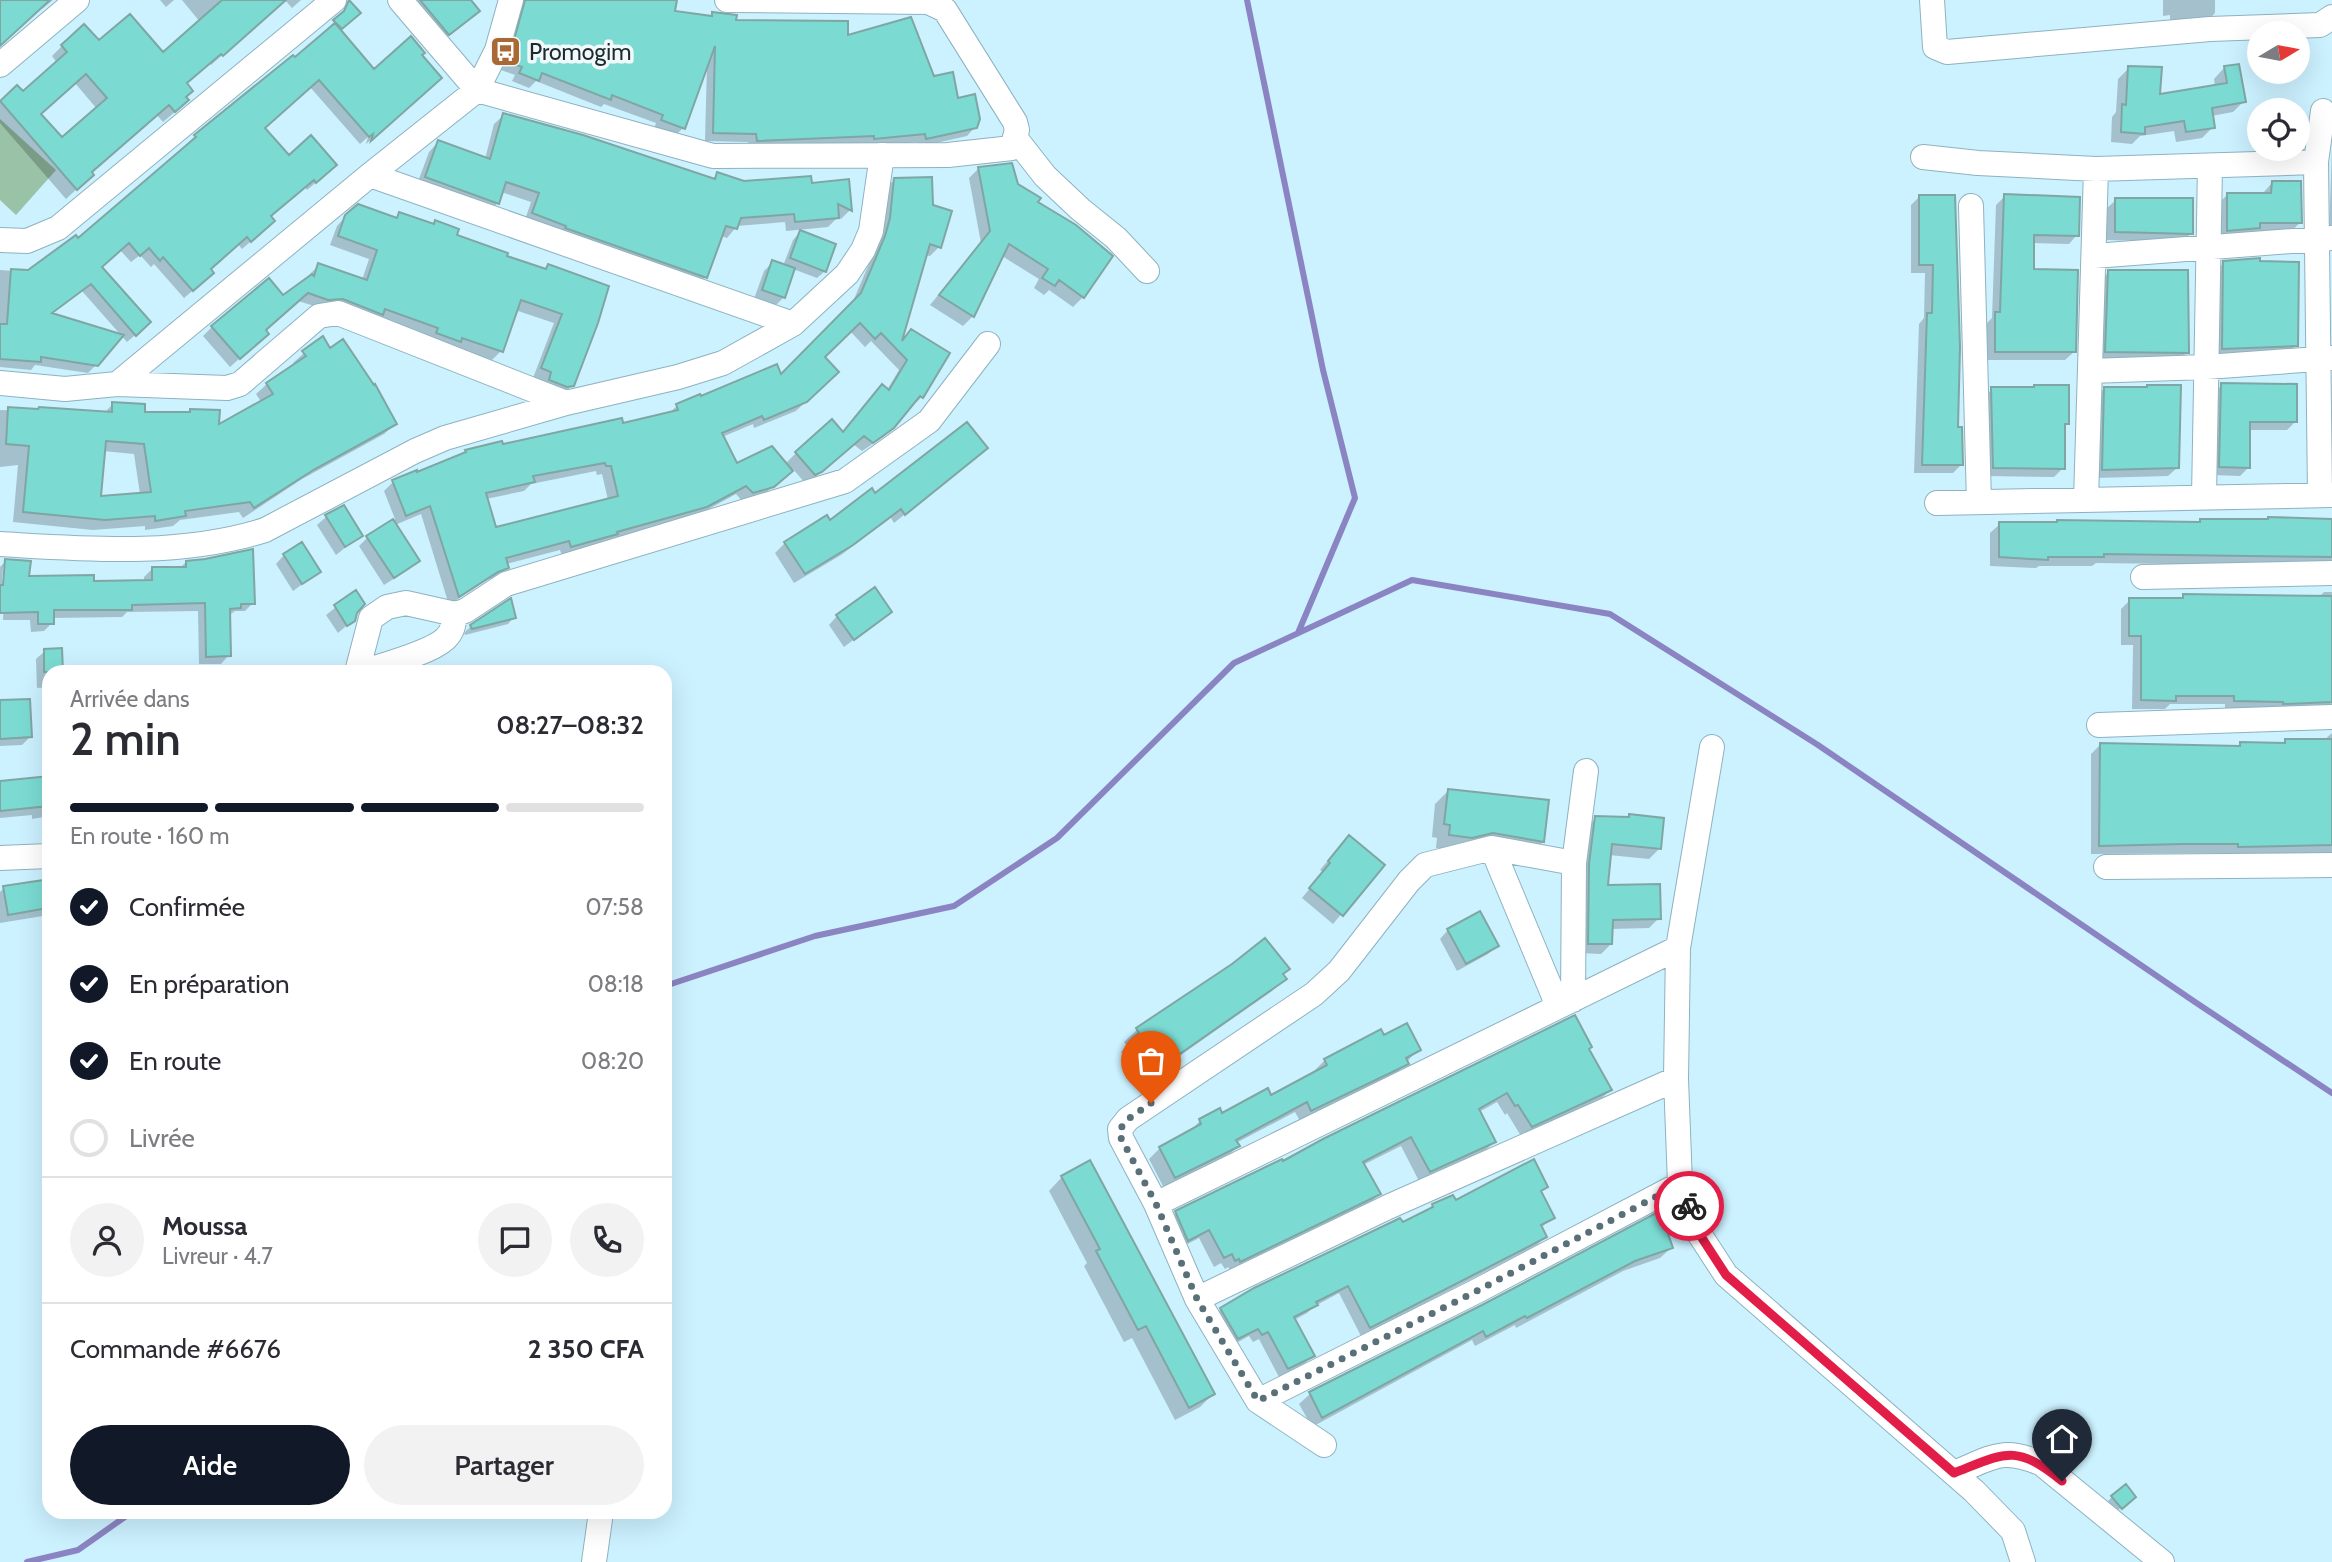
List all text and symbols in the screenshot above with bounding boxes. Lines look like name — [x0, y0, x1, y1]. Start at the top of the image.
north arrow — [2247, 21, 2310, 84]
map controls — [2247, 21, 2310, 161]
bus stop icon: Promogim — [489, 35, 523, 69]
place label: Promogim — [529, 38, 631, 66]
button: locate — [2247, 98, 2310, 161]
text: Arrivée dans — [70, 685, 190, 713]
text: 08:27–08:32 — [496, 709, 644, 741]
text: 2 min — [70, 711, 181, 767]
text: En route · 160 m — [70, 822, 229, 850]
icon: check — [70, 888, 108, 926]
text: Confirmée — [129, 891, 245, 923]
text: 07:58 — [585, 893, 644, 921]
icon: check — [70, 965, 108, 1003]
text: En préparation — [129, 968, 290, 1000]
text: 08:18 — [588, 970, 644, 998]
pin — [1121, 1031, 1181, 1103]
icon: check — [70, 1042, 108, 1080]
icon: bag — [1132, 1042, 1170, 1080]
text: En route — [129, 1045, 221, 1077]
text: 08:20 — [581, 1047, 644, 1075]
text: Livrée — [129, 1122, 195, 1154]
courier — [1654, 1171, 1724, 1241]
icon: bike — [1670, 1187, 1708, 1225]
button: person — [70, 1203, 144, 1277]
button: chat — [478, 1203, 552, 1277]
button: phone — [570, 1203, 644, 1277]
text: Moussa — [162, 1210, 247, 1242]
text: Livreur · 4.7 — [162, 1242, 273, 1270]
text: Commande #6676 — [70, 1333, 281, 1365]
text: 2 350 CFA — [528, 1333, 644, 1365]
pin — [2032, 1409, 2092, 1481]
icon: home — [2043, 1420, 2081, 1458]
button: Aide — [70, 1425, 350, 1505]
button: Partager — [364, 1425, 644, 1505]

